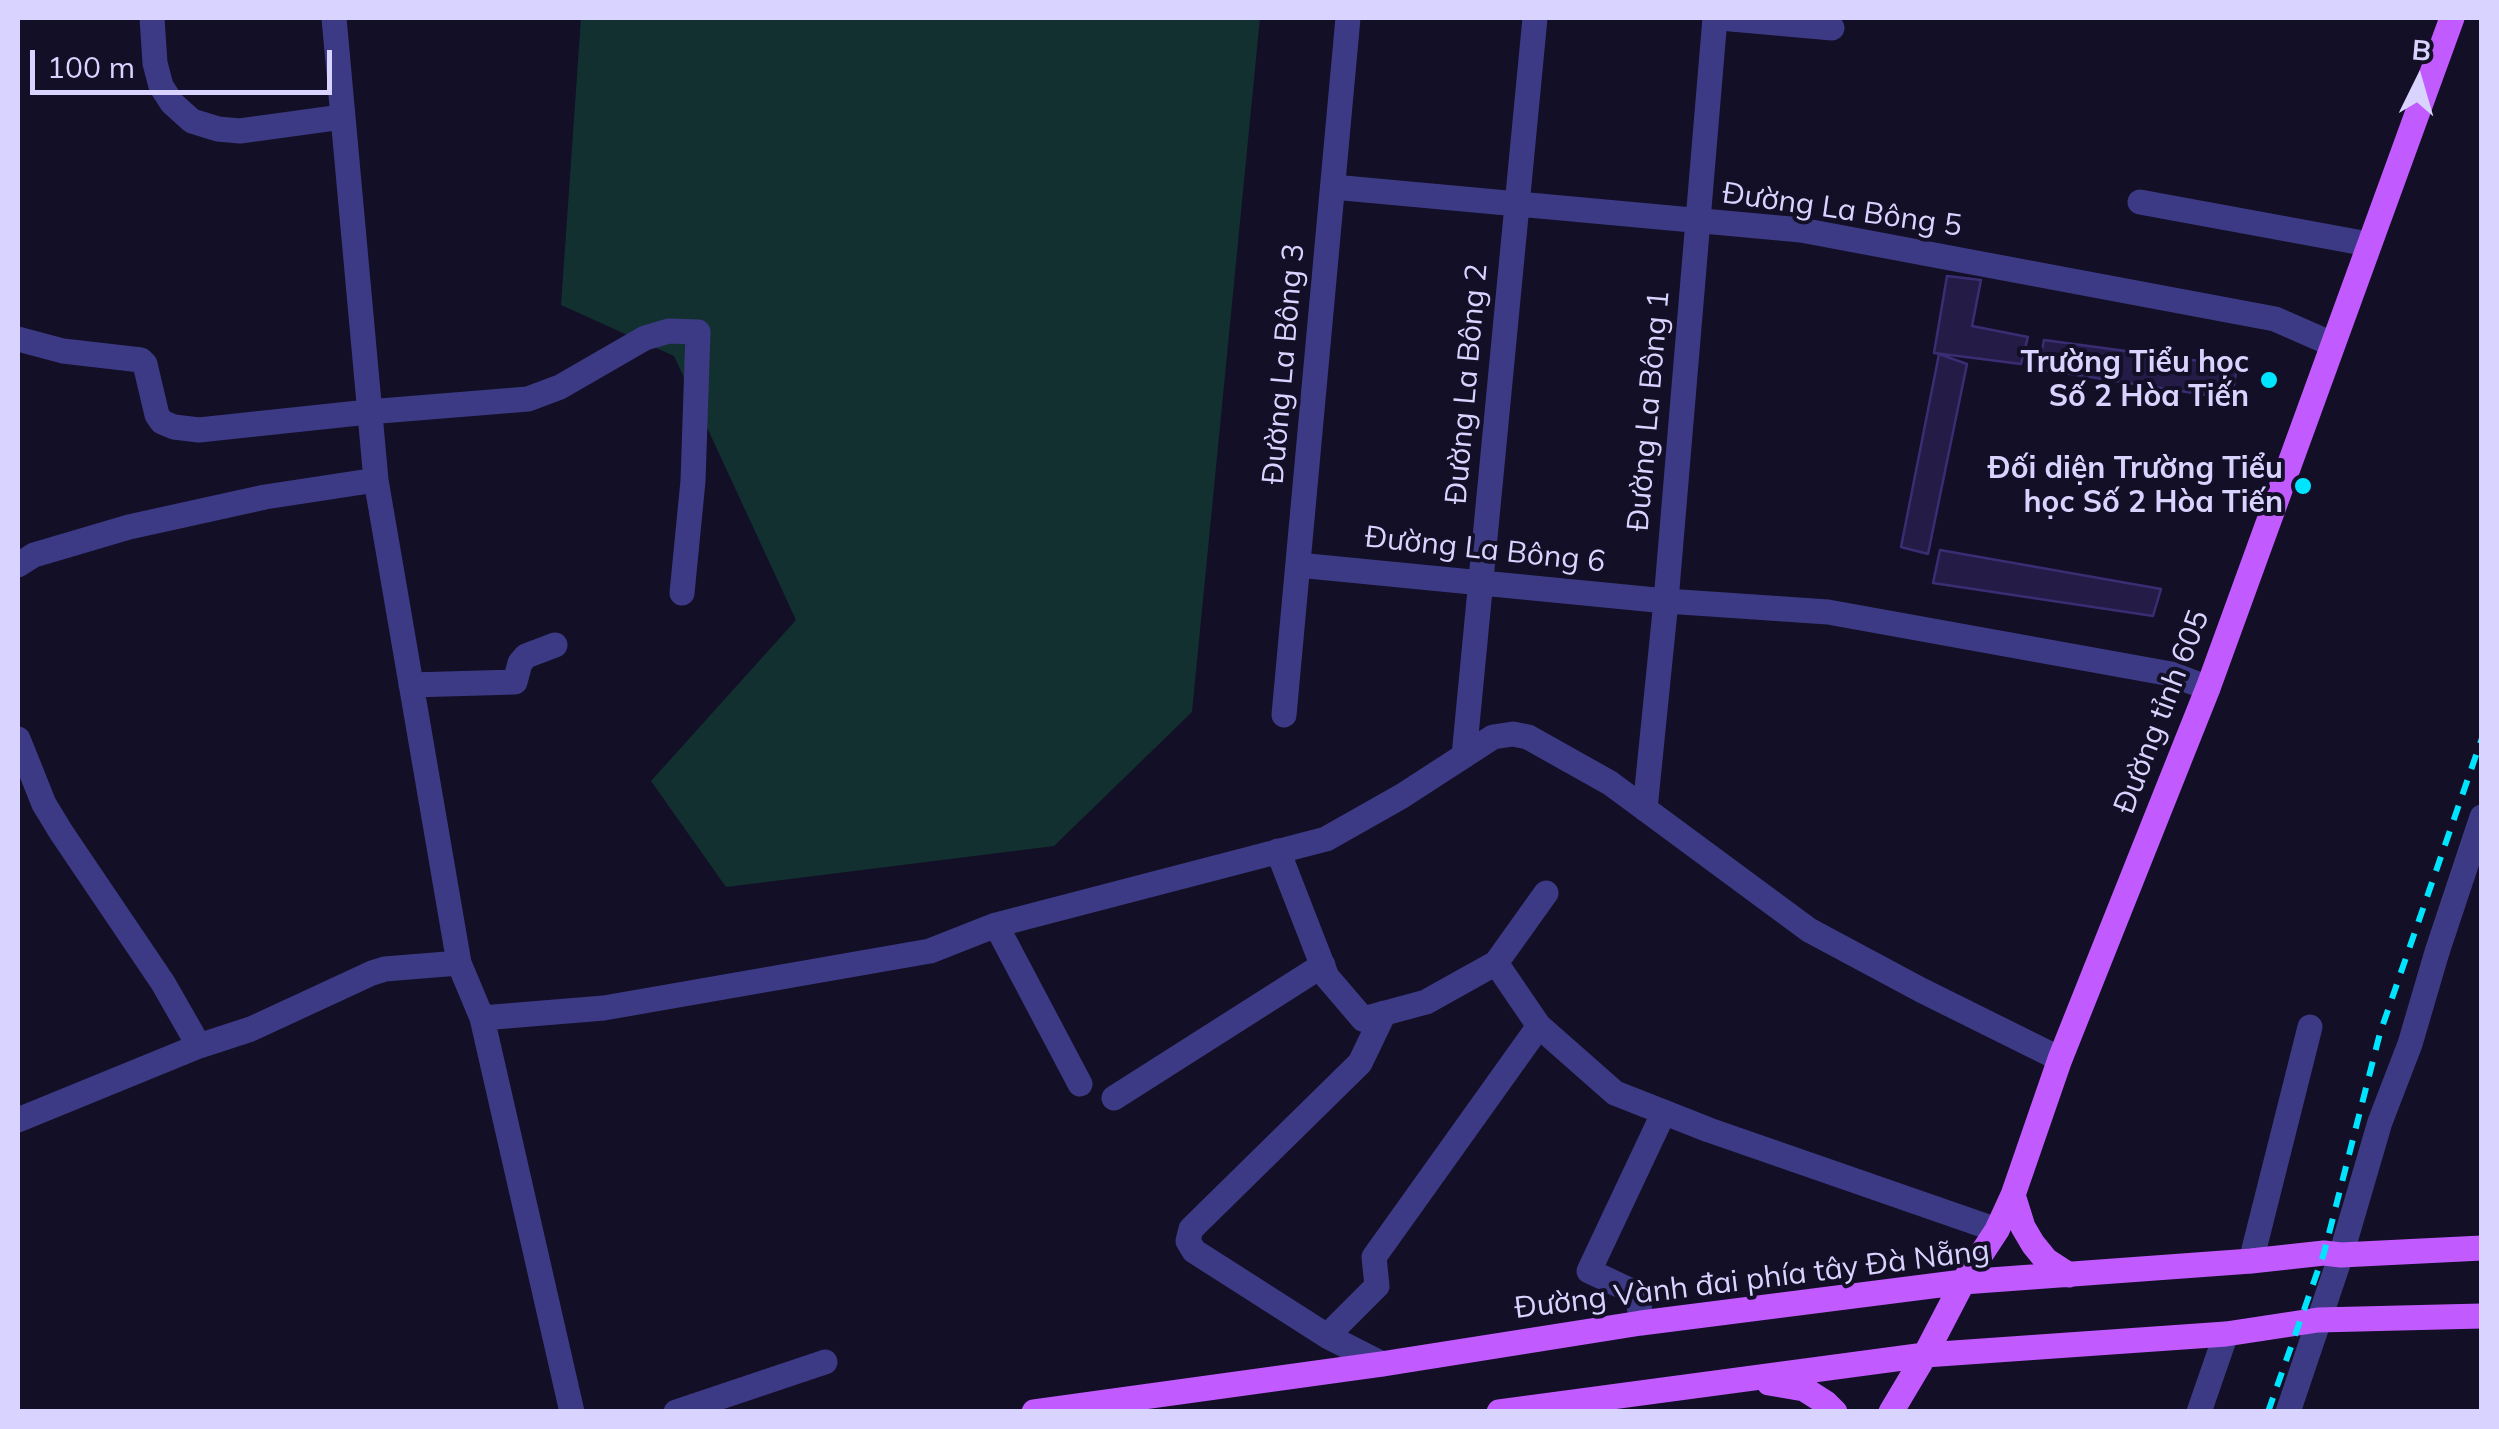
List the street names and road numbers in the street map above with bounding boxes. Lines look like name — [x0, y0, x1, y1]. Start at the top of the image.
street label: Đường La Bông 5 — [1720, 175, 1964, 245]
street label: Đường La Bông 3 — [1256, 242, 1312, 486]
street label: Đường La Bông 2 — [1439, 262, 1495, 506]
street label: Đường La Bông 1 — [1621, 289, 1677, 533]
street label: Đường La Bông 6 — [1363, 519, 1607, 581]
street label: Đường tỉnh 605 — [2107, 605, 2217, 819]
street label: Đường Vành đai phía tây Đà Nẵng — [1512, 1233, 1992, 1327]

